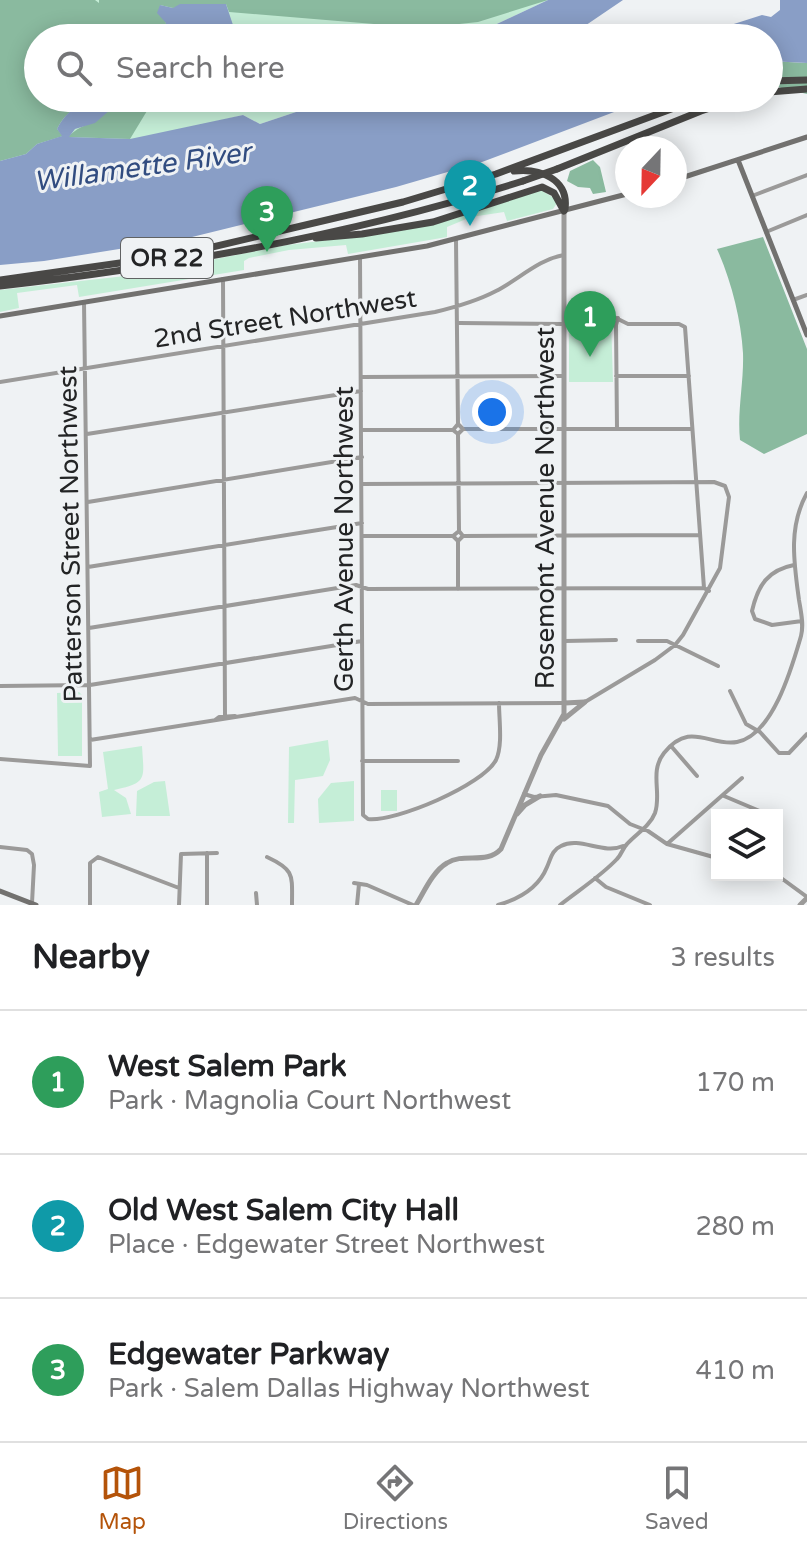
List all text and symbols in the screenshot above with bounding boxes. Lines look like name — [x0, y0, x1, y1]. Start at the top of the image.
search box — [24, 24, 783, 112]
icon: search — [52, 46, 96, 90]
text: Search here — [116, 50, 285, 87]
water label: Willamette River — [31, 134, 256, 199]
north arrow — [615, 136, 687, 208]
pin: 2 — [444, 160, 496, 226]
pin: 3 — [241, 186, 293, 252]
road number: OR 22 — [121, 238, 213, 278]
street label: 2nd Street Northwest — [151, 282, 419, 355]
pin: 1 — [564, 291, 616, 357]
street label: Rosemont Avenue Northwest — [530, 327, 561, 689]
street label: Patterson Street Northwest — [52, 365, 89, 703]
street label: Gerth Avenue Northwest — [329, 386, 360, 692]
your location — [472, 392, 512, 432]
map controls — [711, 809, 783, 881]
button: layers — [711, 809, 783, 881]
text: Nearby — [32, 937, 150, 978]
text: 3 results — [670, 942, 775, 973]
text: West Salem Park — [108, 1048, 347, 1085]
text: 1 — [50, 1067, 66, 1098]
text: 170 m — [695, 1067, 775, 1098]
text: Park · Magnolia Court Northwest — [108, 1085, 511, 1116]
text: Old West Salem City Hall — [108, 1192, 459, 1229]
text: 2 — [50, 1211, 66, 1242]
text: 280 m — [695, 1211, 775, 1242]
text: Place · Edgewater Street Northwest — [108, 1229, 545, 1260]
text: Edgewater Parkway — [108, 1336, 389, 1373]
text: 3 — [50, 1355, 66, 1386]
text: 410 m — [695, 1355, 775, 1386]
text: Park · Salem Dallas Highway Northwest — [108, 1373, 590, 1404]
tab: Map — [98, 1461, 146, 1535]
tab: Directions — [343, 1461, 448, 1535]
tab: Saved — [645, 1461, 709, 1535]

